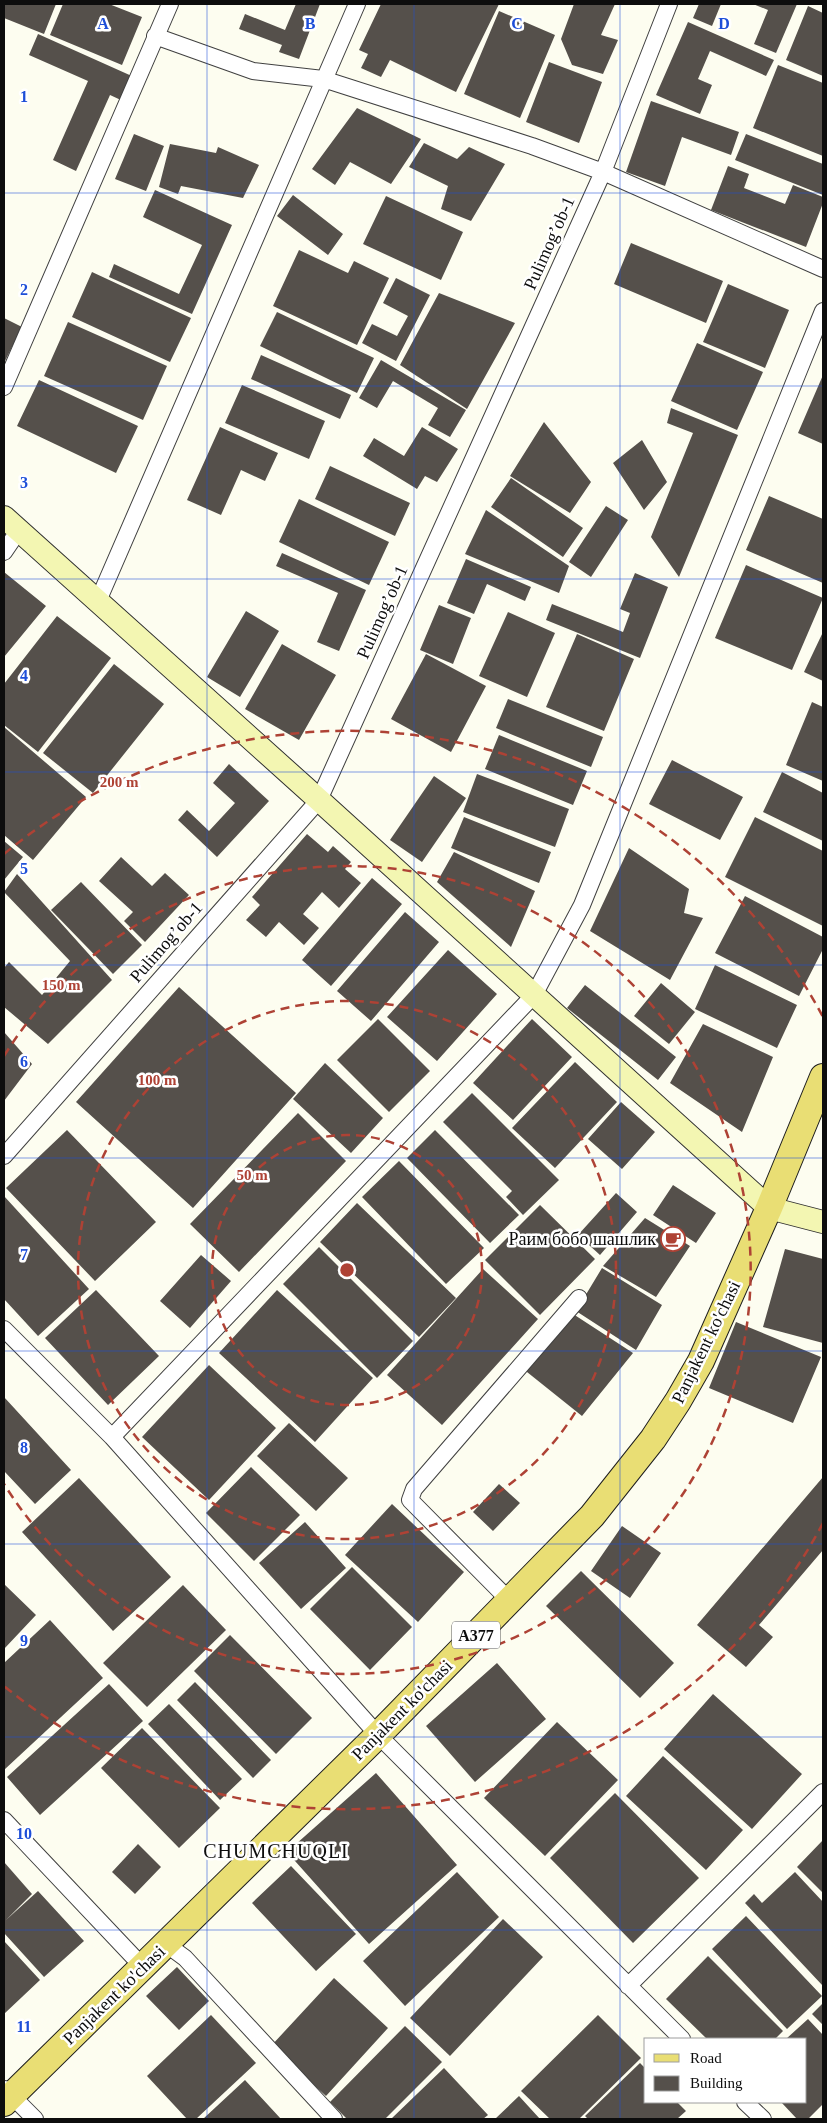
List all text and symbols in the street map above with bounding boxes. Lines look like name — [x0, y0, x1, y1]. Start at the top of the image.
text: A — [97, 15, 109, 32]
text: B — [305, 15, 316, 32]
text: C — [511, 15, 523, 32]
text: D — [718, 15, 730, 32]
text: 1 — [20, 88, 28, 105]
street label: Pulimog’ob-1 — [520, 193, 578, 293]
text: 2 — [20, 281, 28, 298]
text: 3 — [20, 474, 28, 491]
street label: Pulimog’ob-1 — [353, 562, 411, 662]
text: 4 — [20, 667, 28, 684]
text: 200 m — [100, 774, 139, 790]
text: 5 — [20, 860, 28, 877]
street label: Pulimog’ob-1 — [126, 898, 206, 986]
text: 150 m — [42, 977, 81, 993]
text: 6 — [20, 1053, 28, 1070]
text: 100 m — [138, 1072, 177, 1088]
text: 50 m — [236, 1167, 268, 1183]
cafe icon: Раим бобо шашлик — [660, 1226, 686, 1252]
place label: Раим бобо шашлик — [509, 1229, 656, 1249]
text: 7 — [20, 1246, 28, 1263]
centre of rings — [338, 1261, 356, 1279]
street label: Panjakent ko'chasi — [668, 1278, 744, 1406]
text: 8 — [20, 1439, 28, 1456]
road number: A377 — [452, 1622, 500, 1648]
text: 9 — [20, 1632, 28, 1649]
street label: Panjakent ko'chasi — [348, 1656, 456, 1764]
text: 10 — [16, 1825, 32, 1842]
district label: CHUMCHUQLI — [203, 1840, 349, 1862]
street label: Panjakent ko'chasi — [59, 1941, 169, 2049]
text: 11 — [16, 2018, 32, 2035]
legend — [644, 2038, 807, 2103]
text: Road — [690, 2050, 722, 2066]
text: Building — [690, 2075, 743, 2091]

